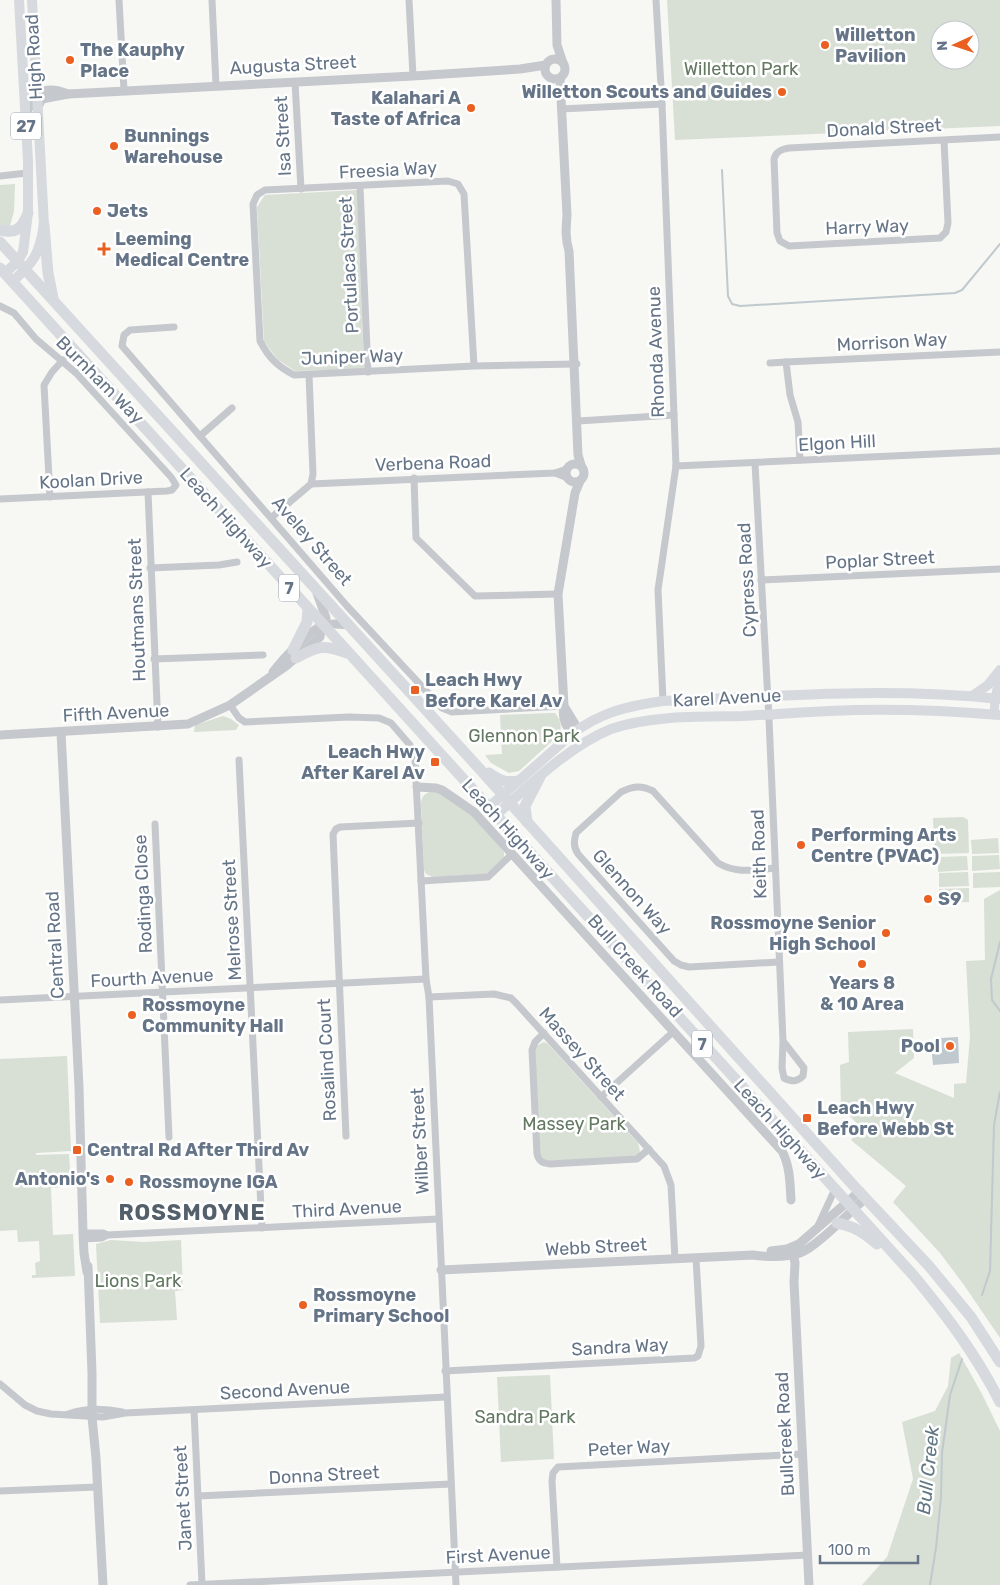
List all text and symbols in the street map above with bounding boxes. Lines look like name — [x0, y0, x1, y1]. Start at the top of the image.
street label: High Road — [21, 13, 47, 101]
north arrow — [930, 20, 980, 70]
place label: Willetton Pavilion — [835, 24, 915, 67]
place label: The Kauphy Place — [80, 39, 185, 82]
marker: Willetton Pavilion — [819, 39, 831, 51]
text: N — [934, 40, 951, 51]
street label: Augusta Street — [229, 51, 357, 79]
marker: The Kauphy Place — [64, 54, 76, 66]
park label: Willetton Park — [684, 58, 799, 80]
place label: Willetton Scouts and Guides — [521, 81, 772, 103]
marker: Willetton Scouts and Guides — [776, 86, 788, 98]
place label: Kalahari A Taste of Africa — [331, 87, 461, 130]
street label: Isa Street — [270, 95, 296, 177]
marker: Kalahari A Taste of Africa — [465, 102, 477, 114]
road number: 27 — [11, 112, 41, 140]
street label: Donald Street — [826, 114, 942, 142]
place label: Bunnings Warehouse — [124, 125, 223, 168]
marker: Bunnings Warehouse — [108, 140, 120, 152]
street label: Freesia Way — [338, 156, 438, 184]
street label: Portulaca Street — [334, 196, 364, 334]
place label: Jets — [107, 200, 148, 222]
marker: Jets — [91, 205, 103, 217]
street label: Harry Way — [825, 215, 909, 239]
place label: Leeming Medical Centre — [115, 228, 250, 271]
marker: Leeming Medical Centre — [97, 242, 111, 256]
street label: Rhonda Avenue — [643, 286, 669, 418]
street label: Morrison Way — [836, 328, 948, 356]
street label: Burnham Way — [51, 331, 149, 429]
street label: Juniper Way — [300, 344, 404, 370]
street label: Elgon Hill — [798, 430, 876, 456]
street label: Verbena Road — [374, 450, 492, 476]
street label: Leach Highway — [175, 463, 277, 573]
street label: Koolan Drive — [39, 466, 143, 494]
street label: Aveley Street — [267, 492, 357, 590]
street label: Cypress Road — [733, 522, 761, 638]
street label: Houtmans Street — [124, 538, 150, 682]
street label: Poplar Street — [825, 546, 935, 574]
road number: 7 — [279, 574, 299, 602]
place label: Leach Hwy Before Karel Av — [425, 669, 563, 712]
marker: Leach Hwy Before Karel Av — [409, 684, 421, 696]
street label: Karel Avenue — [672, 684, 782, 712]
street label: Fifth Avenue — [62, 699, 170, 727]
park label: Glennon Park — [468, 725, 581, 747]
place label: Leach Hwy After Karel Av — [301, 741, 425, 784]
marker: Leach Hwy After Karel Av — [429, 756, 441, 768]
street label: Leach Highway — [457, 774, 559, 884]
street label: Keith Road — [746, 809, 772, 899]
place label: Performing Arts Centre (PVAC) — [811, 824, 956, 867]
street label: Rodinga Close — [129, 834, 157, 954]
marker: Performing Arts Centre (PVAC) — [795, 839, 807, 851]
street label: Glennon Way — [588, 845, 676, 939]
street label: Melrose Street — [218, 859, 246, 981]
place label: S9 — [938, 888, 961, 910]
street label: Central Road — [41, 891, 69, 999]
marker: S9 — [922, 893, 934, 905]
street label: Bull Creek Road — [583, 910, 687, 1022]
place label: Rossmoyne Senior High School — [710, 912, 876, 955]
marker: Rossmoyne Senior High School — [880, 927, 892, 939]
marker: Years 8 & 10 Area — [856, 958, 868, 970]
street label: Fourth Avenue — [90, 964, 214, 992]
place label: Years 8 & 10 Area — [820, 972, 904, 1015]
place label: Rossmoyne Community Hall — [142, 994, 284, 1037]
street label: Rosalind Court — [313, 998, 341, 1122]
street label: Massey Street — [534, 1003, 630, 1105]
marker: Rossmoyne Community Hall — [126, 1009, 138, 1021]
road number: 7 — [692, 1030, 712, 1058]
place label: Pool — [901, 1035, 940, 1057]
marker: Pool — [944, 1040, 956, 1052]
street label: Leach Highway — [729, 1074, 831, 1184]
street label: Wilber Street — [406, 1087, 434, 1195]
place label: Leach Hwy Before Webb St — [817, 1097, 954, 1140]
marker: Leach Hwy Before Webb St — [801, 1112, 813, 1124]
park label: Massey Park — [522, 1113, 627, 1135]
place label: Central Rd After Third Av — [87, 1139, 310, 1161]
marker: Central Rd After Third Av — [71, 1144, 83, 1156]
place label: Antonio's — [15, 1168, 100, 1190]
place label: Rossmoyne IGA — [139, 1171, 278, 1193]
marker: Antonio's — [104, 1173, 116, 1185]
marker: Rossmoyne IGA — [123, 1176, 135, 1188]
street label: Third Avenue — [292, 1195, 402, 1223]
district label: ROSSMOYNE — [118, 1199, 266, 1226]
street label: Webb Street — [544, 1233, 648, 1261]
park label: Lions Park — [95, 1270, 182, 1292]
place label: Rossmoyne Primary School — [313, 1284, 449, 1327]
marker: Rossmoyne Primary School — [297, 1299, 309, 1311]
street label: Sandra Way — [571, 1333, 669, 1361]
street label: Bullcreek Road — [771, 1371, 799, 1497]
street label: Second Avenue — [219, 1376, 351, 1404]
park label: Sandra Park — [474, 1406, 576, 1428]
water label: Bull Creek — [912, 1424, 944, 1515]
street label: Peter Way — [587, 1435, 671, 1461]
street label: Janet Street — [169, 1445, 197, 1551]
street label: Donna Street — [268, 1461, 380, 1489]
scale bar — [820, 1532, 918, 1564]
street label: First Avenue — [445, 1541, 551, 1569]
text: 100 m — [828, 1541, 870, 1559]

